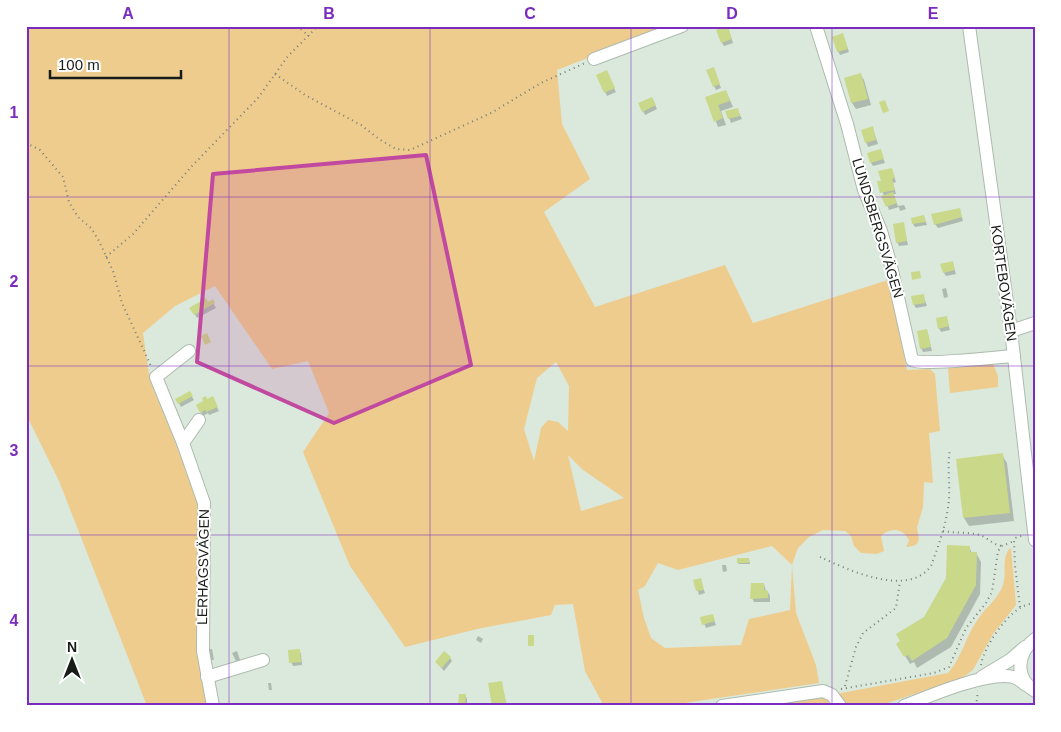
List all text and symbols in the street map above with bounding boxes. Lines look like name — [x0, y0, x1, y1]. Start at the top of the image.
text: A — [122, 5, 134, 22]
text: B — [323, 5, 335, 22]
text: C — [524, 5, 536, 22]
text: D — [726, 5, 738, 22]
text: E — [928, 5, 939, 22]
scale bar — [50, 48, 181, 80]
text: 100 m — [58, 56, 100, 73]
text: 1 — [10, 104, 19, 121]
street label: LUNDSBERGSVÄGEN — [849, 156, 907, 300]
street label: KORTEBOVÄGEN — [988, 224, 1020, 342]
text: 2 — [10, 273, 19, 290]
text: 3 — [10, 442, 19, 459]
street label: LERHAGSVÄGEN — [194, 509, 212, 625]
text: 4 — [10, 612, 19, 629]
north arrow — [48, 634, 98, 684]
text: N — [67, 639, 77, 655]

